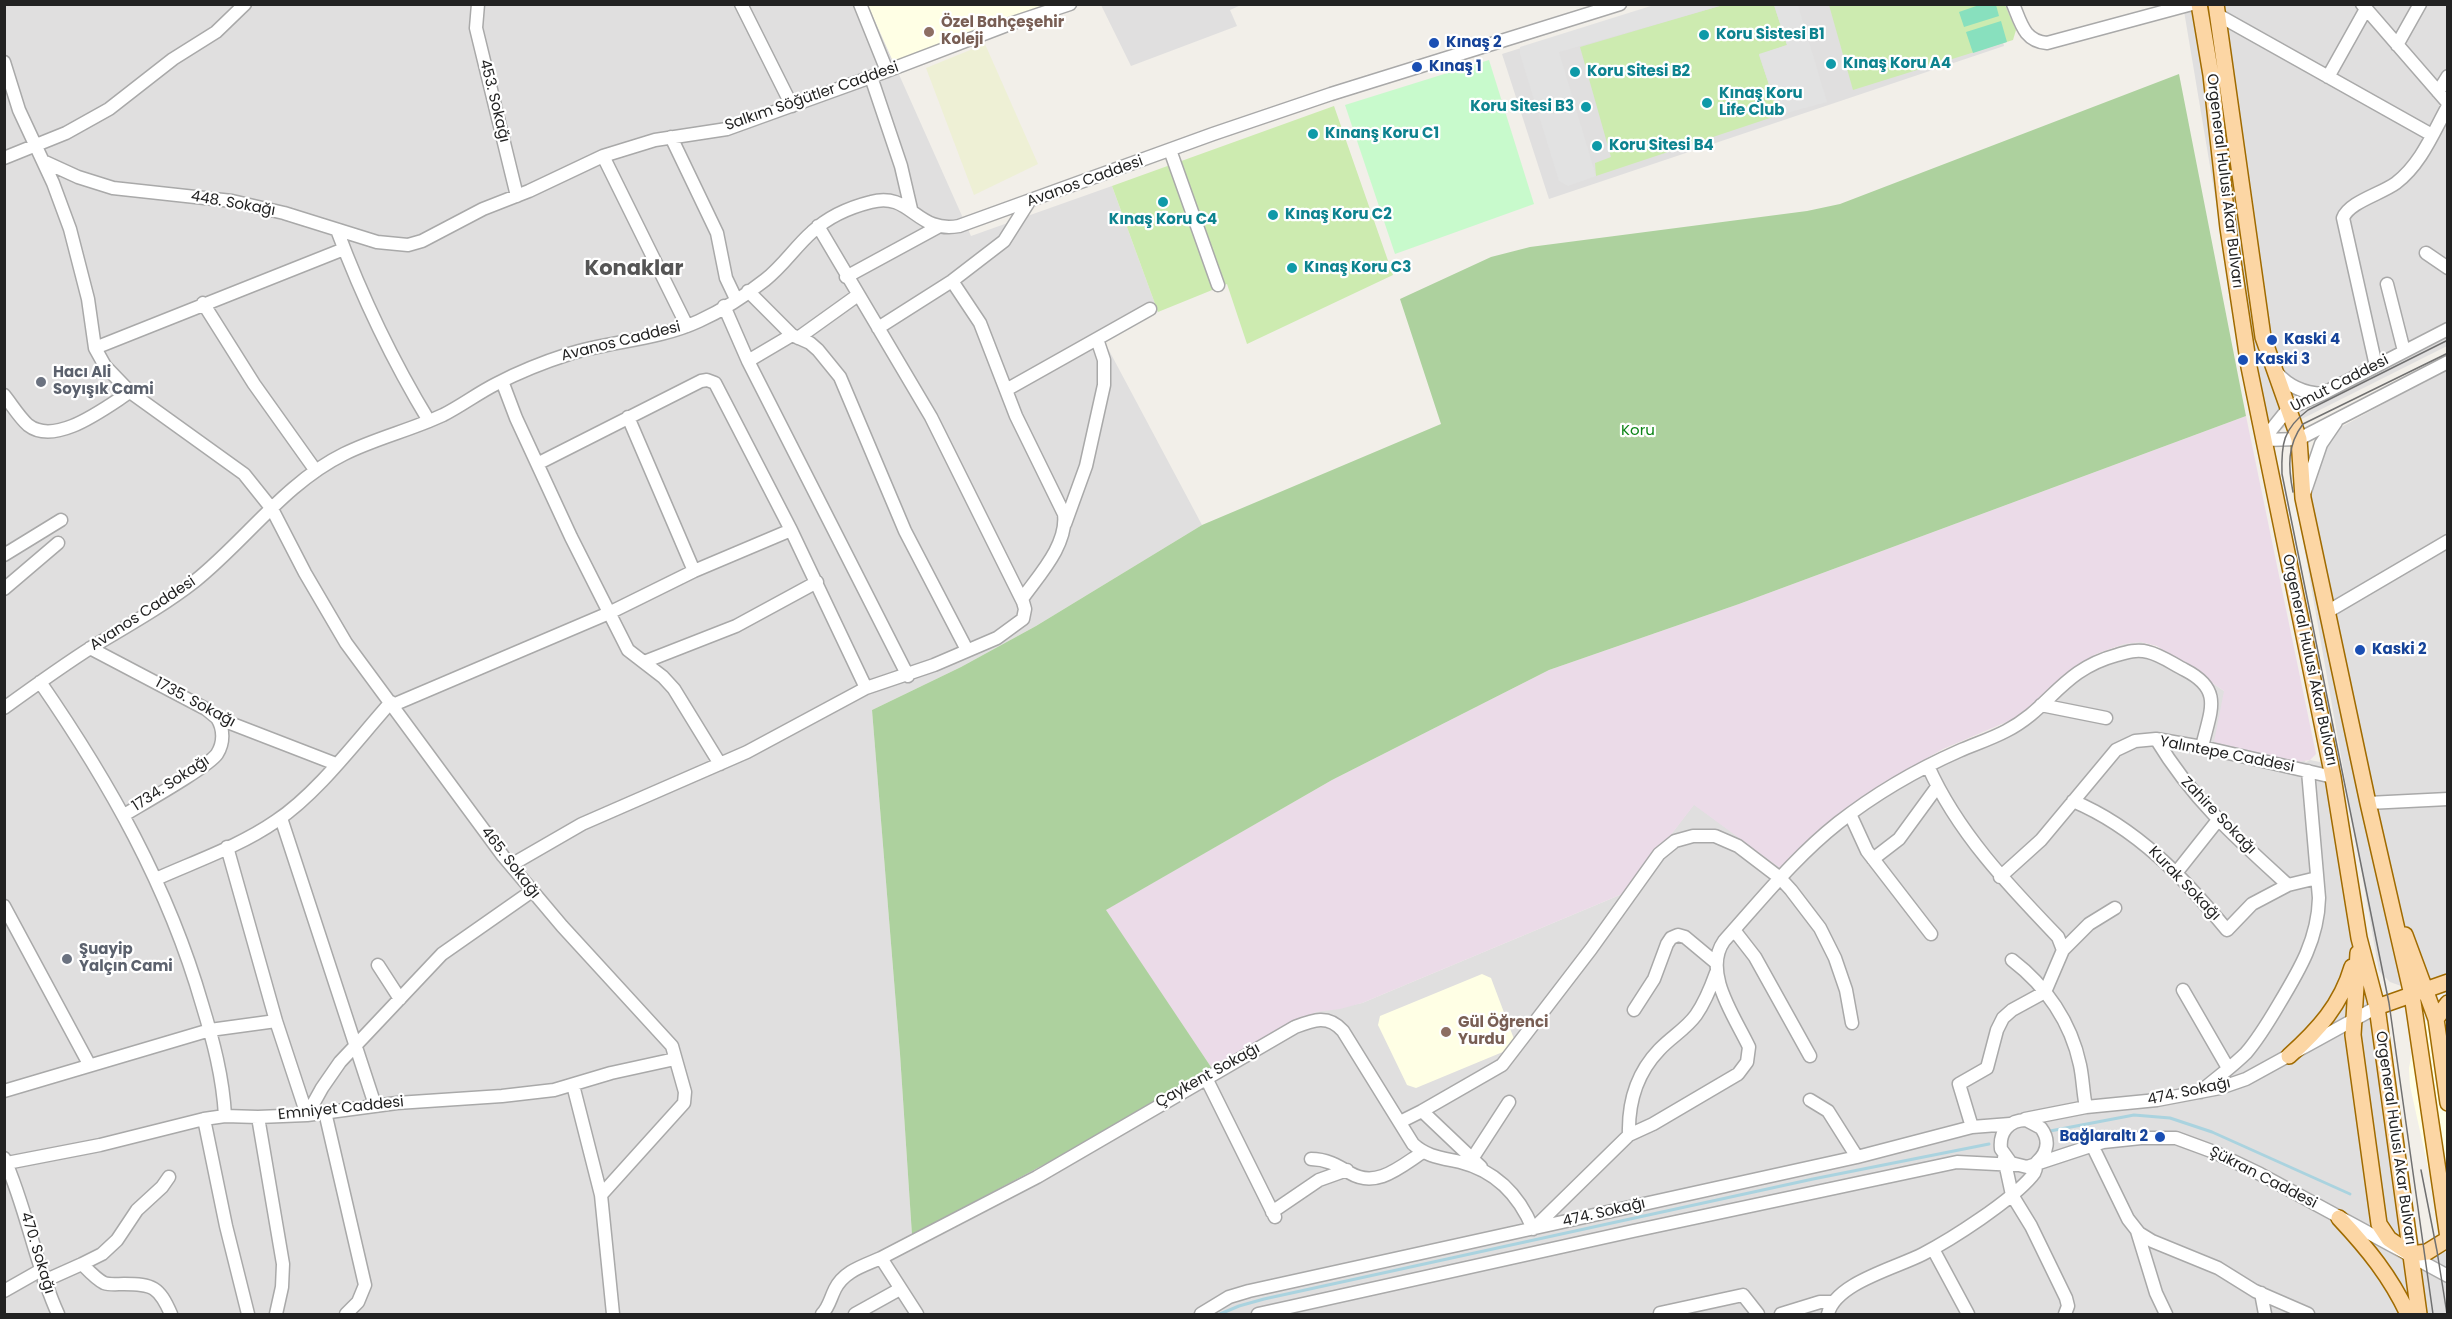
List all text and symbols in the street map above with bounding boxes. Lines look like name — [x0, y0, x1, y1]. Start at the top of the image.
place label: Özel Bahçeşehir Koleji — [941, 14, 1064, 49]
marker: Özel Bahçeşehir Koleji — [922, 25, 936, 39]
place label: Koru Sistesi B1 — [1716, 26, 1825, 44]
marker: Koru Sistesi B1 — [1697, 28, 1711, 42]
place label: Kınaş 2 — [1446, 34, 1502, 52]
marker: Kınaş 2 — [1427, 36, 1441, 50]
place label: Kınaş Koru A4 — [1843, 55, 1951, 73]
marker: Kınaş Koru A4 — [1824, 57, 1838, 71]
street label: 453. Sokağı — [475, 58, 513, 144]
place label: Kınaş 1 — [1429, 58, 1482, 76]
street label: Salkım Söğütler Caddesi — [723, 59, 901, 135]
marker: Kınaş 1 — [1410, 60, 1424, 74]
place label: Koru Sitesi B2 — [1587, 63, 1690, 81]
marker: Koru Sitesi B2 — [1568, 65, 1582, 79]
street label: Orgeneral Hulusi Akar Bulvarı — [2202, 73, 2246, 289]
place label: Kınaş Koru Life Club — [1719, 85, 1803, 120]
marker: Kınaş Koru Life Club — [1700, 96, 1714, 110]
place label: Koru Sitesi B3 — [1470, 98, 1574, 116]
marker: Koru Sitesi B3 — [1579, 100, 1593, 114]
place label: Kınanş Koru C1 — [1325, 125, 1439, 143]
marker: Kınanş Koru C1 — [1306, 127, 1320, 141]
place label: Koru Sitesi B4 — [1609, 137, 1714, 155]
marker: Koru Sitesi B4 — [1590, 139, 1604, 153]
street label: Avanos Caddesi — [1024, 153, 1146, 211]
street label: 448. Sokağı — [189, 188, 277, 220]
marker: Kınaş Koru C4 — [1156, 195, 1170, 209]
place label: Kınaş Koru C2 — [1285, 206, 1392, 224]
marker: Kınaş Koru C2 — [1266, 208, 1280, 222]
place label: Kınaş Koru C4 — [1109, 211, 1217, 229]
district label: Konaklar — [585, 257, 683, 283]
place label: Kınaş Koru C3 — [1304, 259, 1411, 277]
marker: Kınaş Koru C3 — [1285, 261, 1299, 275]
street label: Avanos Caddesi — [559, 318, 683, 366]
place label: Kaski 4 — [2284, 331, 2340, 349]
marker: Kaski 4 — [2265, 333, 2279, 347]
place label: Kaski 3 — [2255, 351, 2310, 369]
street label: Umut Caddesi — [2288, 352, 2392, 416]
marker: Kaski 3 — [2236, 353, 2250, 367]
place label: Hacı Ali Soyışık Cami — [53, 364, 154, 399]
marker: Hacı Ali Soyışık Cami — [34, 375, 48, 389]
park label: Koru — [1621, 422, 1655, 440]
street label: Orgeneral Hulusi Akar Bulvarı — [2278, 553, 2340, 767]
street label: Avanos Caddesi — [87, 573, 199, 655]
place label: Kaski 2 — [2372, 641, 2426, 659]
marker: Kaski 2 — [2353, 643, 2367, 657]
street label: 1735. Sokağı — [152, 674, 238, 732]
street label: Yalıntepe Caddesi — [2158, 733, 2296, 777]
street label: 1734. Sokağı — [129, 752, 213, 816]
street label: Zahire Sokağı — [2177, 774, 2259, 858]
street label: 465. Sokağı — [477, 824, 543, 902]
street label: Kurak Sokağı — [2144, 843, 2224, 925]
place label: Şuayip Yalçın Cami — [79, 941, 173, 976]
marker: Şuayip Yalçın Cami — [60, 952, 74, 966]
place label: Gül Öğrenci Yurdu — [1458, 1014, 1548, 1049]
marker: Gül Öğrenci Yurdu — [1439, 1025, 1453, 1039]
street label: Orgeneral Hulusi Akar Bulvarı — [2371, 1030, 2419, 1246]
street label: Çaykent Sokağı — [1153, 1040, 1263, 1112]
street label: 474. Sokağı — [2146, 1074, 2232, 1110]
street label: Emniyet Caddesi — [277, 1093, 405, 1125]
place label: Bağlaraltı 2 — [2059, 1128, 2148, 1146]
marker: Bağlaraltı 2 — [2153, 1130, 2167, 1144]
street label: Şükran Caddesi — [2206, 1143, 2320, 1213]
street label: 474. Sokağı — [1561, 1195, 1647, 1231]
street label: 470. Sokağı — [16, 1210, 58, 1296]

